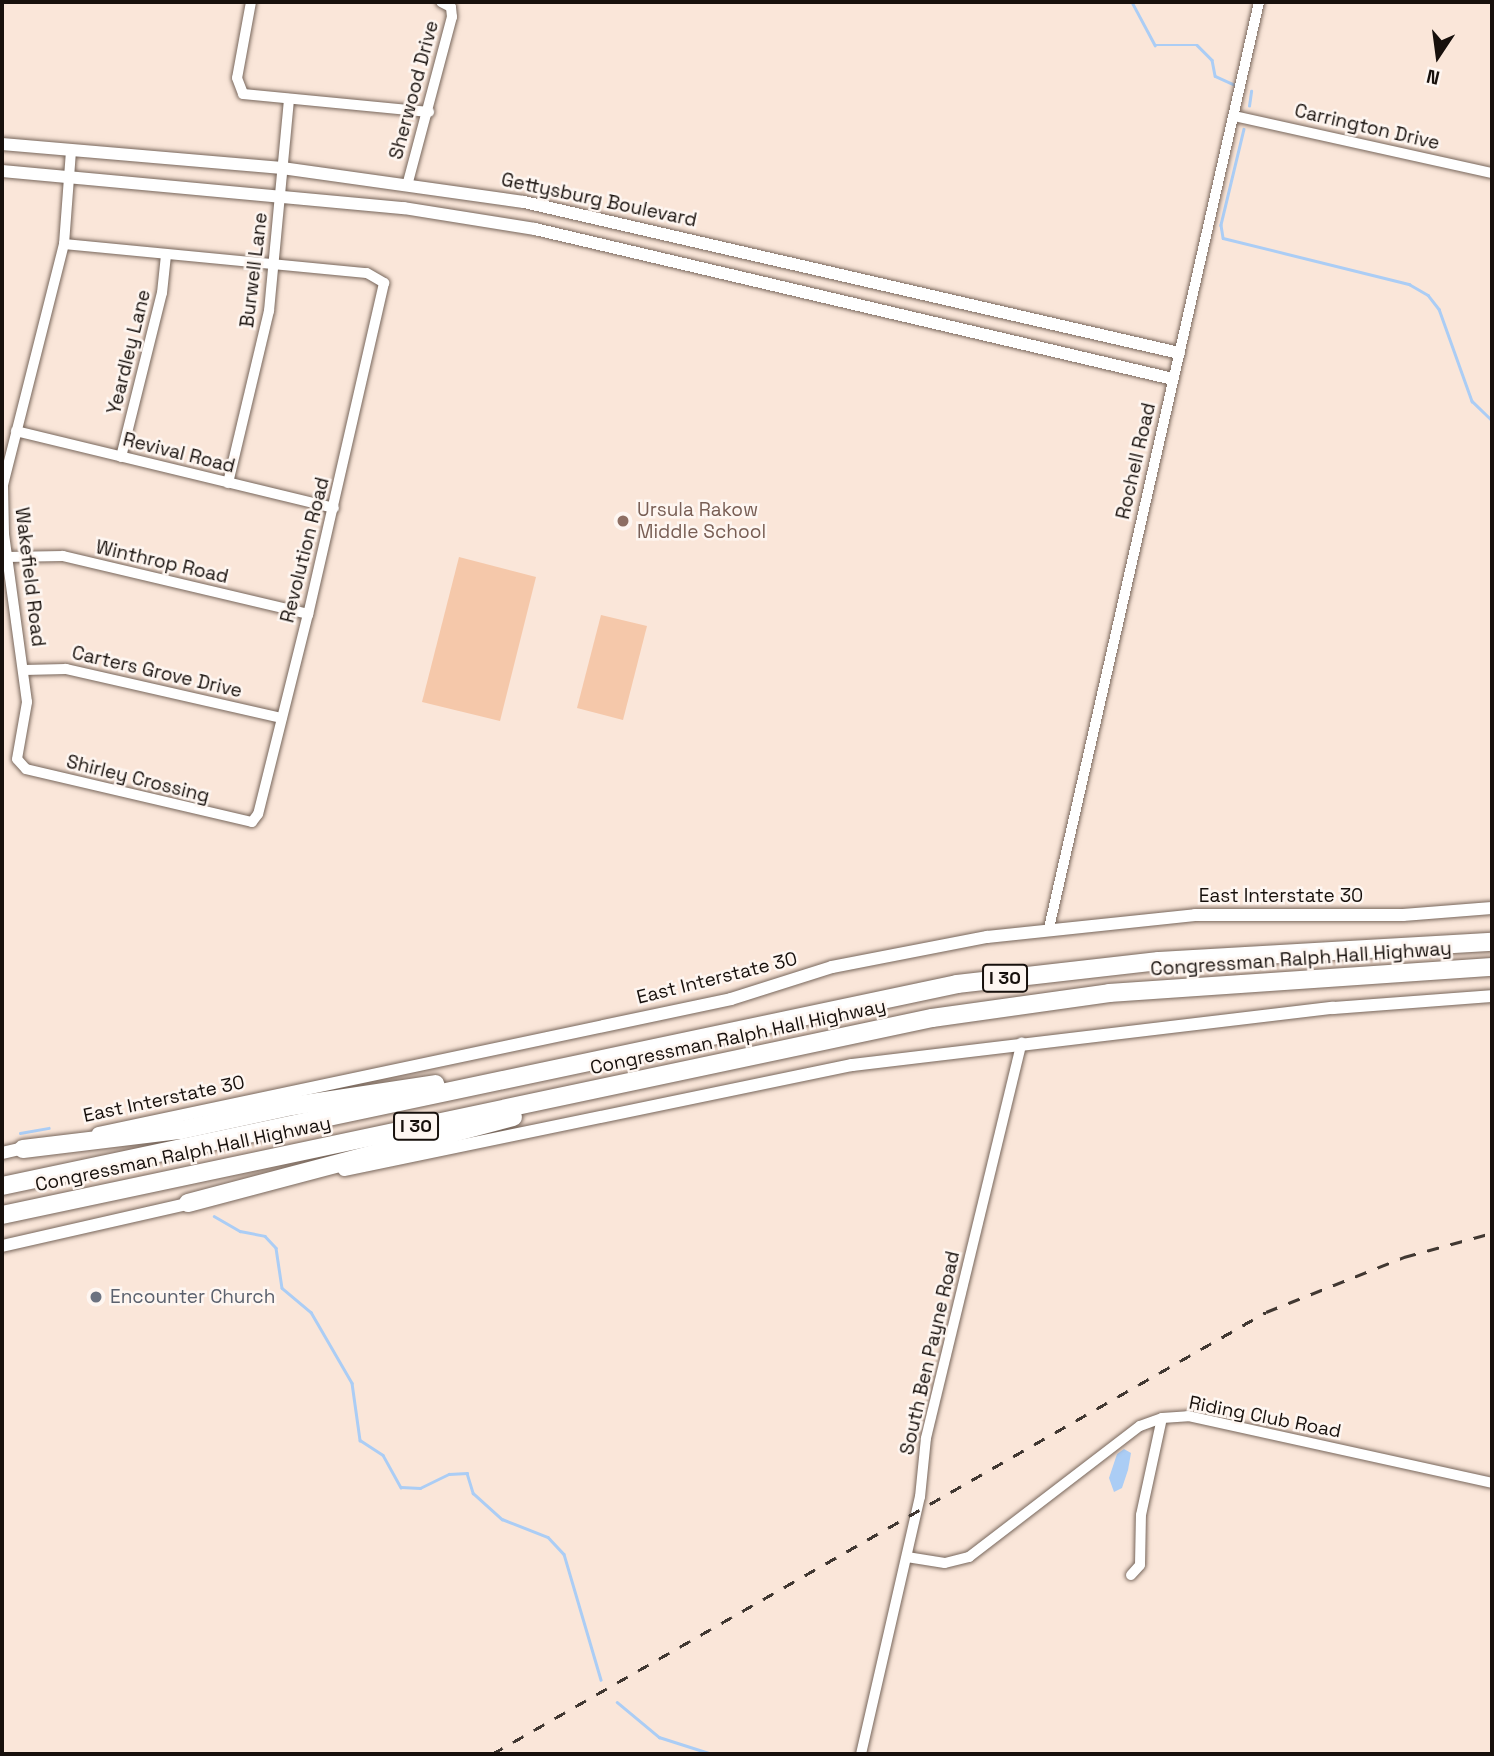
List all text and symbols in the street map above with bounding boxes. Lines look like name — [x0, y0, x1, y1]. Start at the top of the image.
street label: Sherwood Drive — [385, 18, 443, 162]
north arrow — [1403, 21, 1473, 91]
text: N — [1424, 63, 1442, 91]
street label: Carrington Drive — [1292, 99, 1442, 155]
street label: Gettysburg Boulevard — [499, 168, 699, 232]
street label: Burwell Lane — [236, 211, 272, 329]
street label: Yeardley Lane — [102, 287, 156, 417]
street label: Rochell Road — [1112, 401, 1160, 521]
street label: Revival Road — [121, 428, 237, 478]
street label: Revolution Road — [276, 475, 334, 625]
place label: Ursula Rakow Middle School — [637, 499, 766, 543]
street label: Wakefield Road — [10, 506, 50, 648]
marker: Ursula Rakow Middle School — [615, 513, 631, 529]
street label: Winthrop Road — [93, 536, 231, 588]
street label: Carters Grove Drive — [70, 641, 244, 703]
street label: Shirley Crossing — [64, 750, 212, 808]
street label: East Interstate 30 — [1199, 885, 1363, 907]
street label: Congressman Ralph Hall Highway — [1150, 937, 1452, 981]
street label: East Interstate 30 — [634, 947, 800, 1009]
road number: I 30 — [981, 964, 1030, 993]
street label: Congressman Ralph Hall Highway — [588, 994, 888, 1080]
street label: East Interstate 30 — [81, 1071, 247, 1127]
street label: Congressman Ralph Hall Highway — [33, 1111, 333, 1197]
road number: I 30 — [392, 1112, 440, 1140]
street label: South Ben Payne Road — [895, 1249, 965, 1457]
place label: Encounter Church — [110, 1286, 275, 1308]
marker: Encounter Church — [88, 1289, 104, 1305]
street label: Riding Club Road — [1187, 1391, 1343, 1443]

